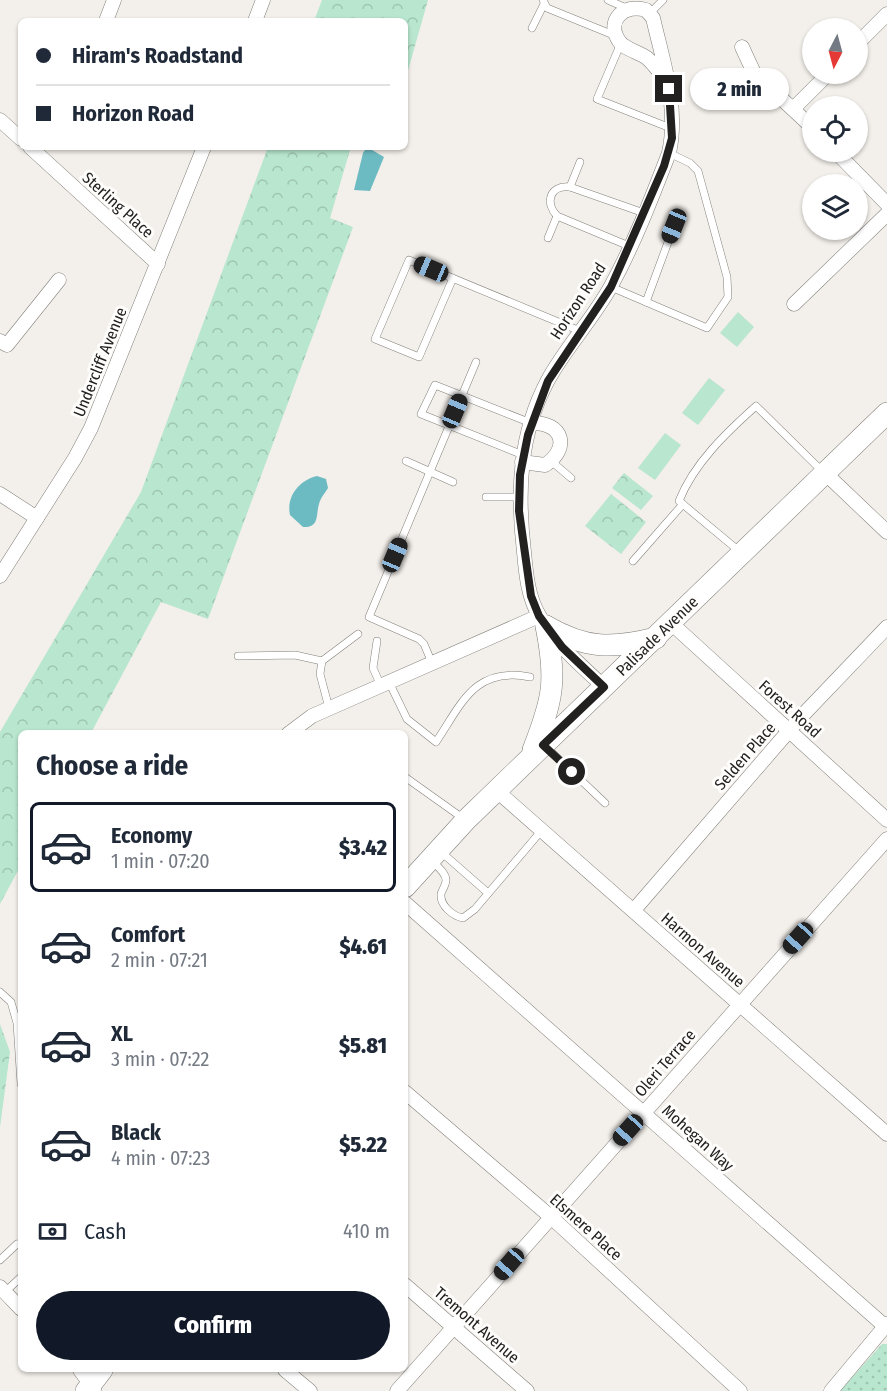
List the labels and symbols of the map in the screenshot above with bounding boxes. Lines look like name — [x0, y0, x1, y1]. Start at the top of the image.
north arrow — [802, 18, 868, 84]
callout: 2 min — [690, 68, 789, 110]
route end — [655, 75, 682, 102]
street label: Sterling Place — [79, 168, 158, 242]
car — [659, 206, 689, 246]
car — [411, 254, 451, 284]
street label: Horizon Road — [546, 259, 610, 343]
street label: Undercliff Avenue — [69, 304, 131, 419]
car — [440, 391, 470, 431]
car — [380, 535, 410, 575]
street label: Palisade Avenue — [612, 592, 702, 680]
street label: Forest Road — [755, 676, 825, 742]
street label: Selden Place — [711, 718, 780, 794]
route start — [558, 758, 585, 785]
street label: Harmon Avenue — [657, 909, 749, 991]
car — [779, 919, 817, 957]
street label: Oleri Terrace — [631, 1025, 699, 1101]
street label: Mohegan Way — [658, 1101, 738, 1176]
car — [609, 1111, 647, 1149]
street label: Elsmere Place — [546, 1190, 626, 1264]
car — [490, 1245, 528, 1283]
street label: Tremont Avenue — [431, 1283, 523, 1367]

